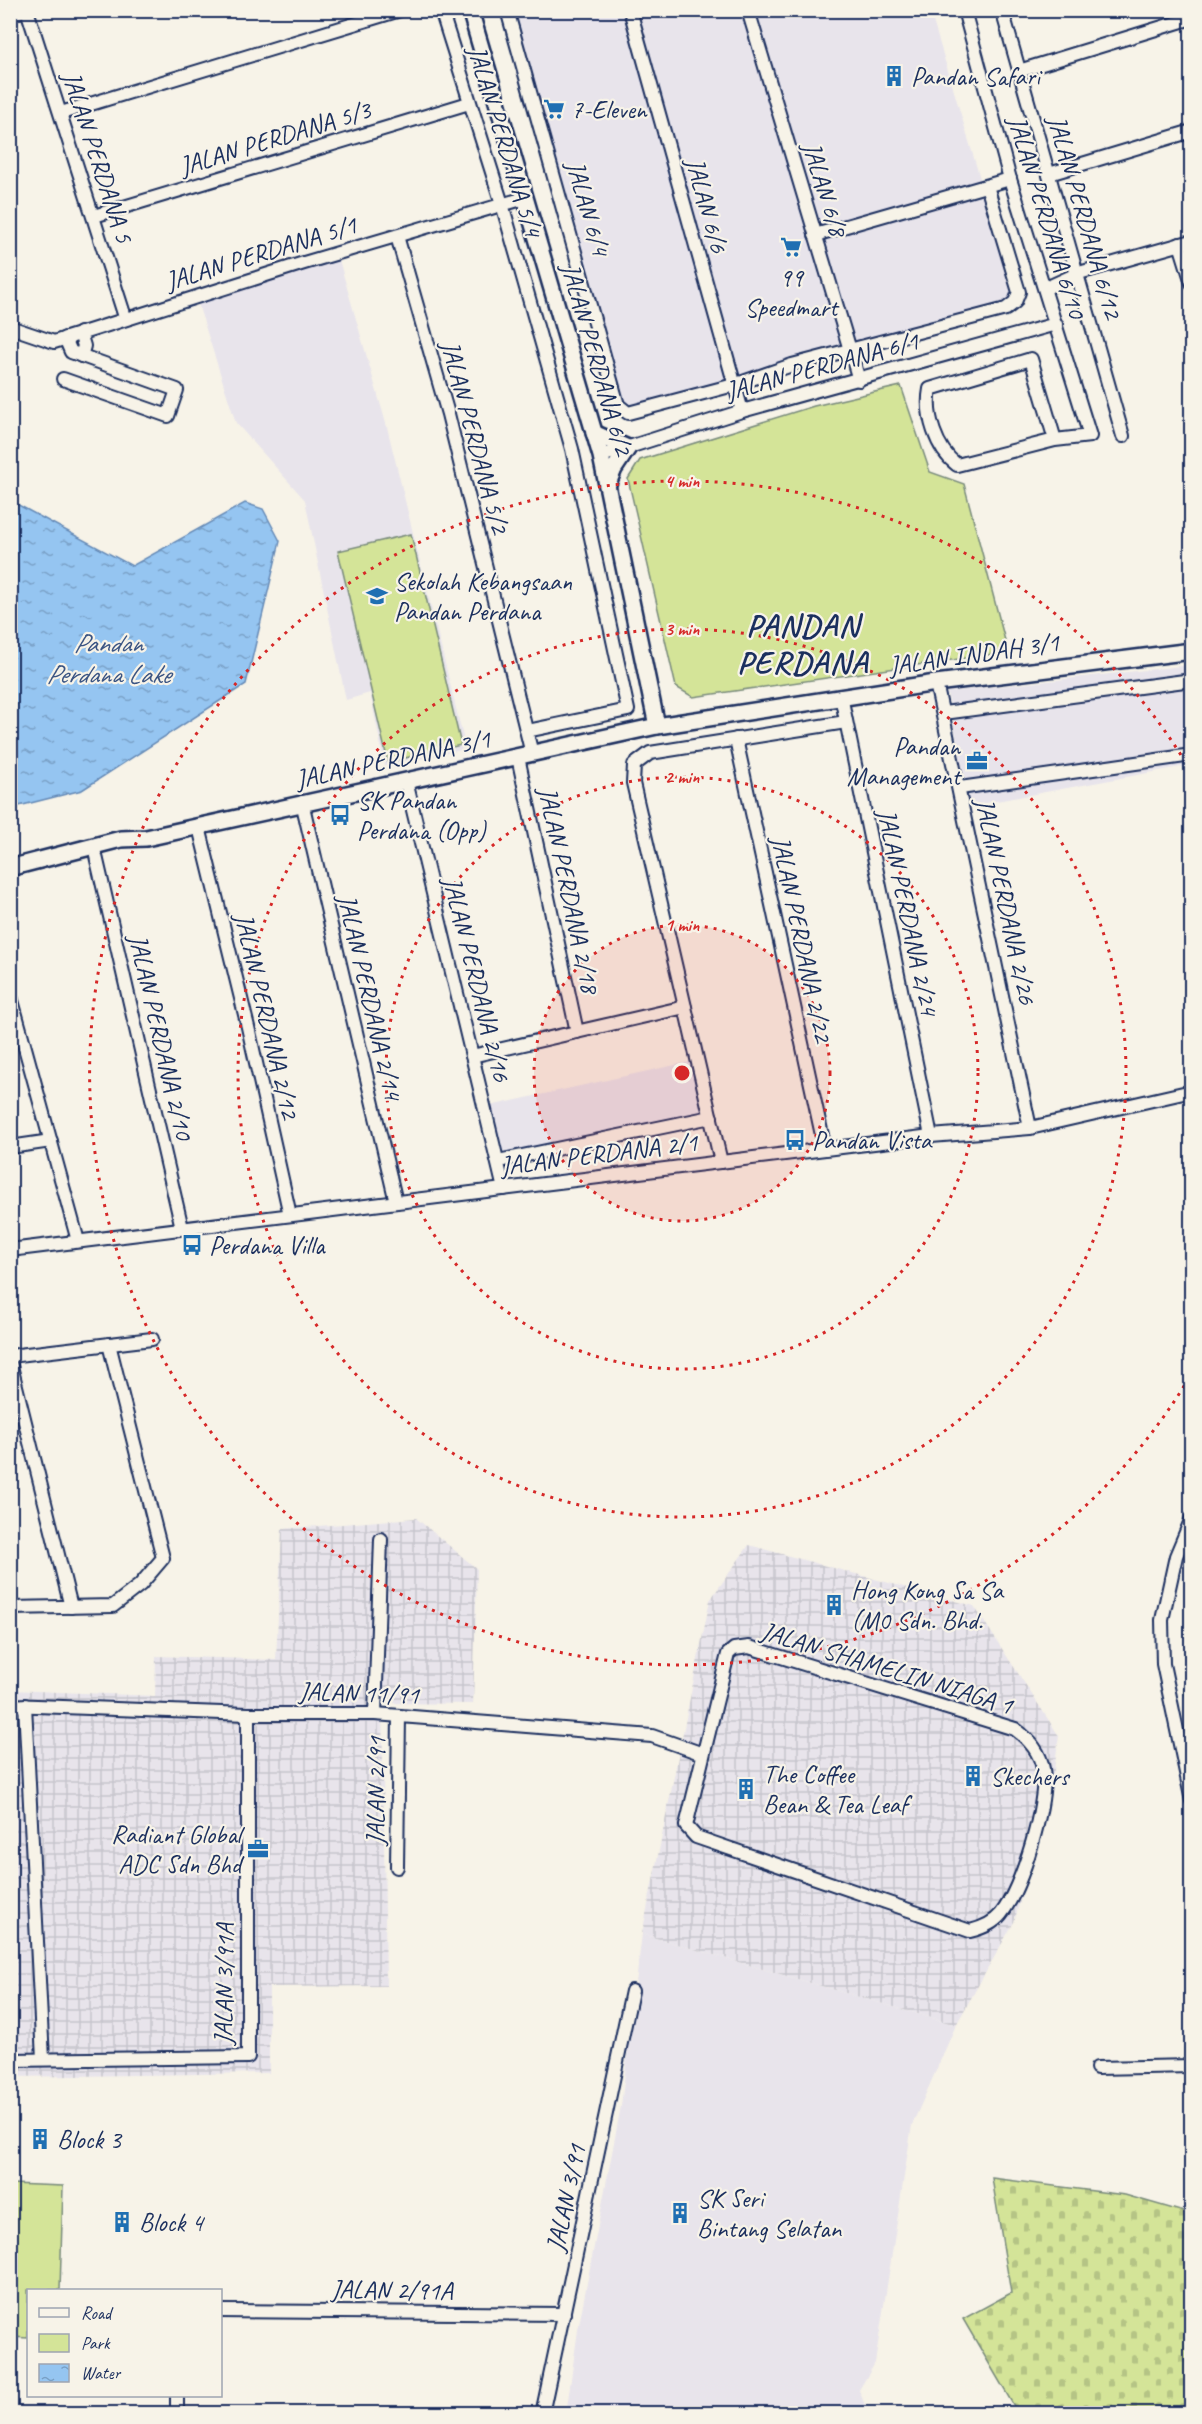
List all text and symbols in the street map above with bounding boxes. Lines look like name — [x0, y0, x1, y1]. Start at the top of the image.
street label: JALAN PERDANA 5/4 — [460, 39, 550, 243]
place label: Pandan Safari — [911, 60, 1043, 93]
building icon: Pandan Safari — [882, 64, 906, 88]
street label: JALAN PERDANA 5 — [54, 65, 142, 248]
street label: JALAN PERDANA 5/3 — [173, 93, 377, 183]
place label: 7-Eleven — [571, 93, 648, 126]
supermarket icon: 7-Eleven — [542, 97, 566, 121]
street label: JALAN PERDANA 6/10 — [1000, 110, 1094, 324]
street label: JALAN PERDANA 6/12 — [1040, 110, 1130, 325]
street label: JALAN 6/8 — [794, 136, 856, 242]
street label: JALAN 6/6 — [678, 152, 736, 257]
street label: JALAN 6/4 — [558, 155, 618, 261]
street label: JALAN PERDANA 5/1 — [159, 208, 362, 298]
supermarket icon: 99 Speedmart — [779, 235, 803, 259]
street label: JALAN PERDANA 6/2 — [553, 257, 641, 461]
place label: 99 Speedmart — [745, 261, 840, 324]
street label: JALAN PERDANA 6/1 — [720, 324, 923, 408]
street label: JALAN PERDANA 5/2 — [433, 335, 517, 539]
text: 4 min — [665, 470, 700, 492]
place label: Sekolah Kebangsaan Pandan Perdana — [394, 565, 572, 628]
school or university icon: Sekolah Kebangsaan Pandan Perdana — [365, 584, 389, 608]
district label: PANDAN PERDANA — [737, 605, 870, 683]
text: 3 min — [665, 618, 700, 640]
water label: Pandan Perdana Lake — [46, 626, 174, 691]
street label: JALAN INDAH 3/1 — [885, 626, 1063, 683]
street label: JALAN PERDANA 3/1 — [291, 722, 495, 796]
place label: Pandan Management — [847, 730, 962, 793]
office icon: Pandan Management — [965, 749, 989, 773]
text: 2 min — [665, 766, 700, 788]
street label: JALAN PERDANA 2/18 — [531, 782, 607, 998]
place label: SK Pandan Perdana (Opp) — [357, 784, 487, 847]
street label: JALAN PERDANA 2/26 — [968, 793, 1044, 1008]
bus stop icon: SK Pandan Perdana (Opp) — [328, 803, 352, 827]
street label: JALAN PERDANA 2/24 — [870, 804, 946, 1020]
street label: JALAN PERDANA 2/22 — [764, 831, 840, 1047]
street label: JALAN PERDANA 2/16 — [435, 871, 519, 1086]
street label: JALAN PERDANA 2/14 — [330, 889, 410, 1105]
street label: JALAN PERDANA 2/12 — [227, 908, 307, 1124]
text: 1 min — [665, 914, 700, 936]
street label: JALAN PERDANA 2/10 — [121, 929, 201, 1145]
centre of rings — [672, 1063, 692, 1083]
place label: Pandan Vista — [812, 1124, 933, 1157]
street label: JALAN PERDANA 2/1 — [497, 1125, 701, 1183]
bus stop icon: Pandan Vista — [783, 1128, 807, 1152]
place label: Perdana Villa — [209, 1229, 326, 1262]
bus stop icon: Perdana Villa — [180, 1233, 204, 1257]
place label: Hong Kong Sa Sa (M0 Sdn. Bhd. — [851, 1574, 1004, 1637]
building icon: Hong Kong Sa Sa (M0 Sdn. Bhd. — [822, 1593, 846, 1617]
street label: JALAN SHAMELIN NIAGA 1 — [755, 1613, 1018, 1722]
street label: JALAN 11/91 — [296, 1674, 421, 1712]
street label: JALAN 2/91 — [359, 1735, 393, 1848]
place label: The Coffee Bean & Tea Leaf — [763, 1758, 913, 1821]
place label: Skechers — [990, 1760, 1071, 1793]
building icon: Skechers — [961, 1764, 985, 1788]
building icon: The Coffee Bean & Tea Leaf — [734, 1777, 758, 1801]
place label: Radiant Global ADC Sdn Bhd — [111, 1818, 246, 1881]
office icon: Radiant Global ADC Sdn Bhd — [246, 1837, 270, 1861]
street label: JALAN 3/91A — [206, 1921, 242, 2047]
place label: Block 3 — [57, 2123, 123, 2156]
building icon: Block 3 — [28, 2127, 52, 2151]
street label: JALAN 3/91 — [538, 2140, 594, 2256]
place label: SK Seri Bintang Selatan — [697, 2182, 842, 2245]
building icon: SK Seri Bintang Selatan — [668, 2201, 692, 2225]
place label: Block 4 — [139, 2206, 205, 2239]
building icon: Block 4 — [110, 2210, 134, 2234]
street label: JALAN 2/91A — [329, 2272, 455, 2308]
legend — [27, 2289, 222, 2397]
text: Road — [81, 2302, 114, 2324]
text: Park — [81, 2332, 111, 2354]
text: Water — [81, 2362, 122, 2384]

